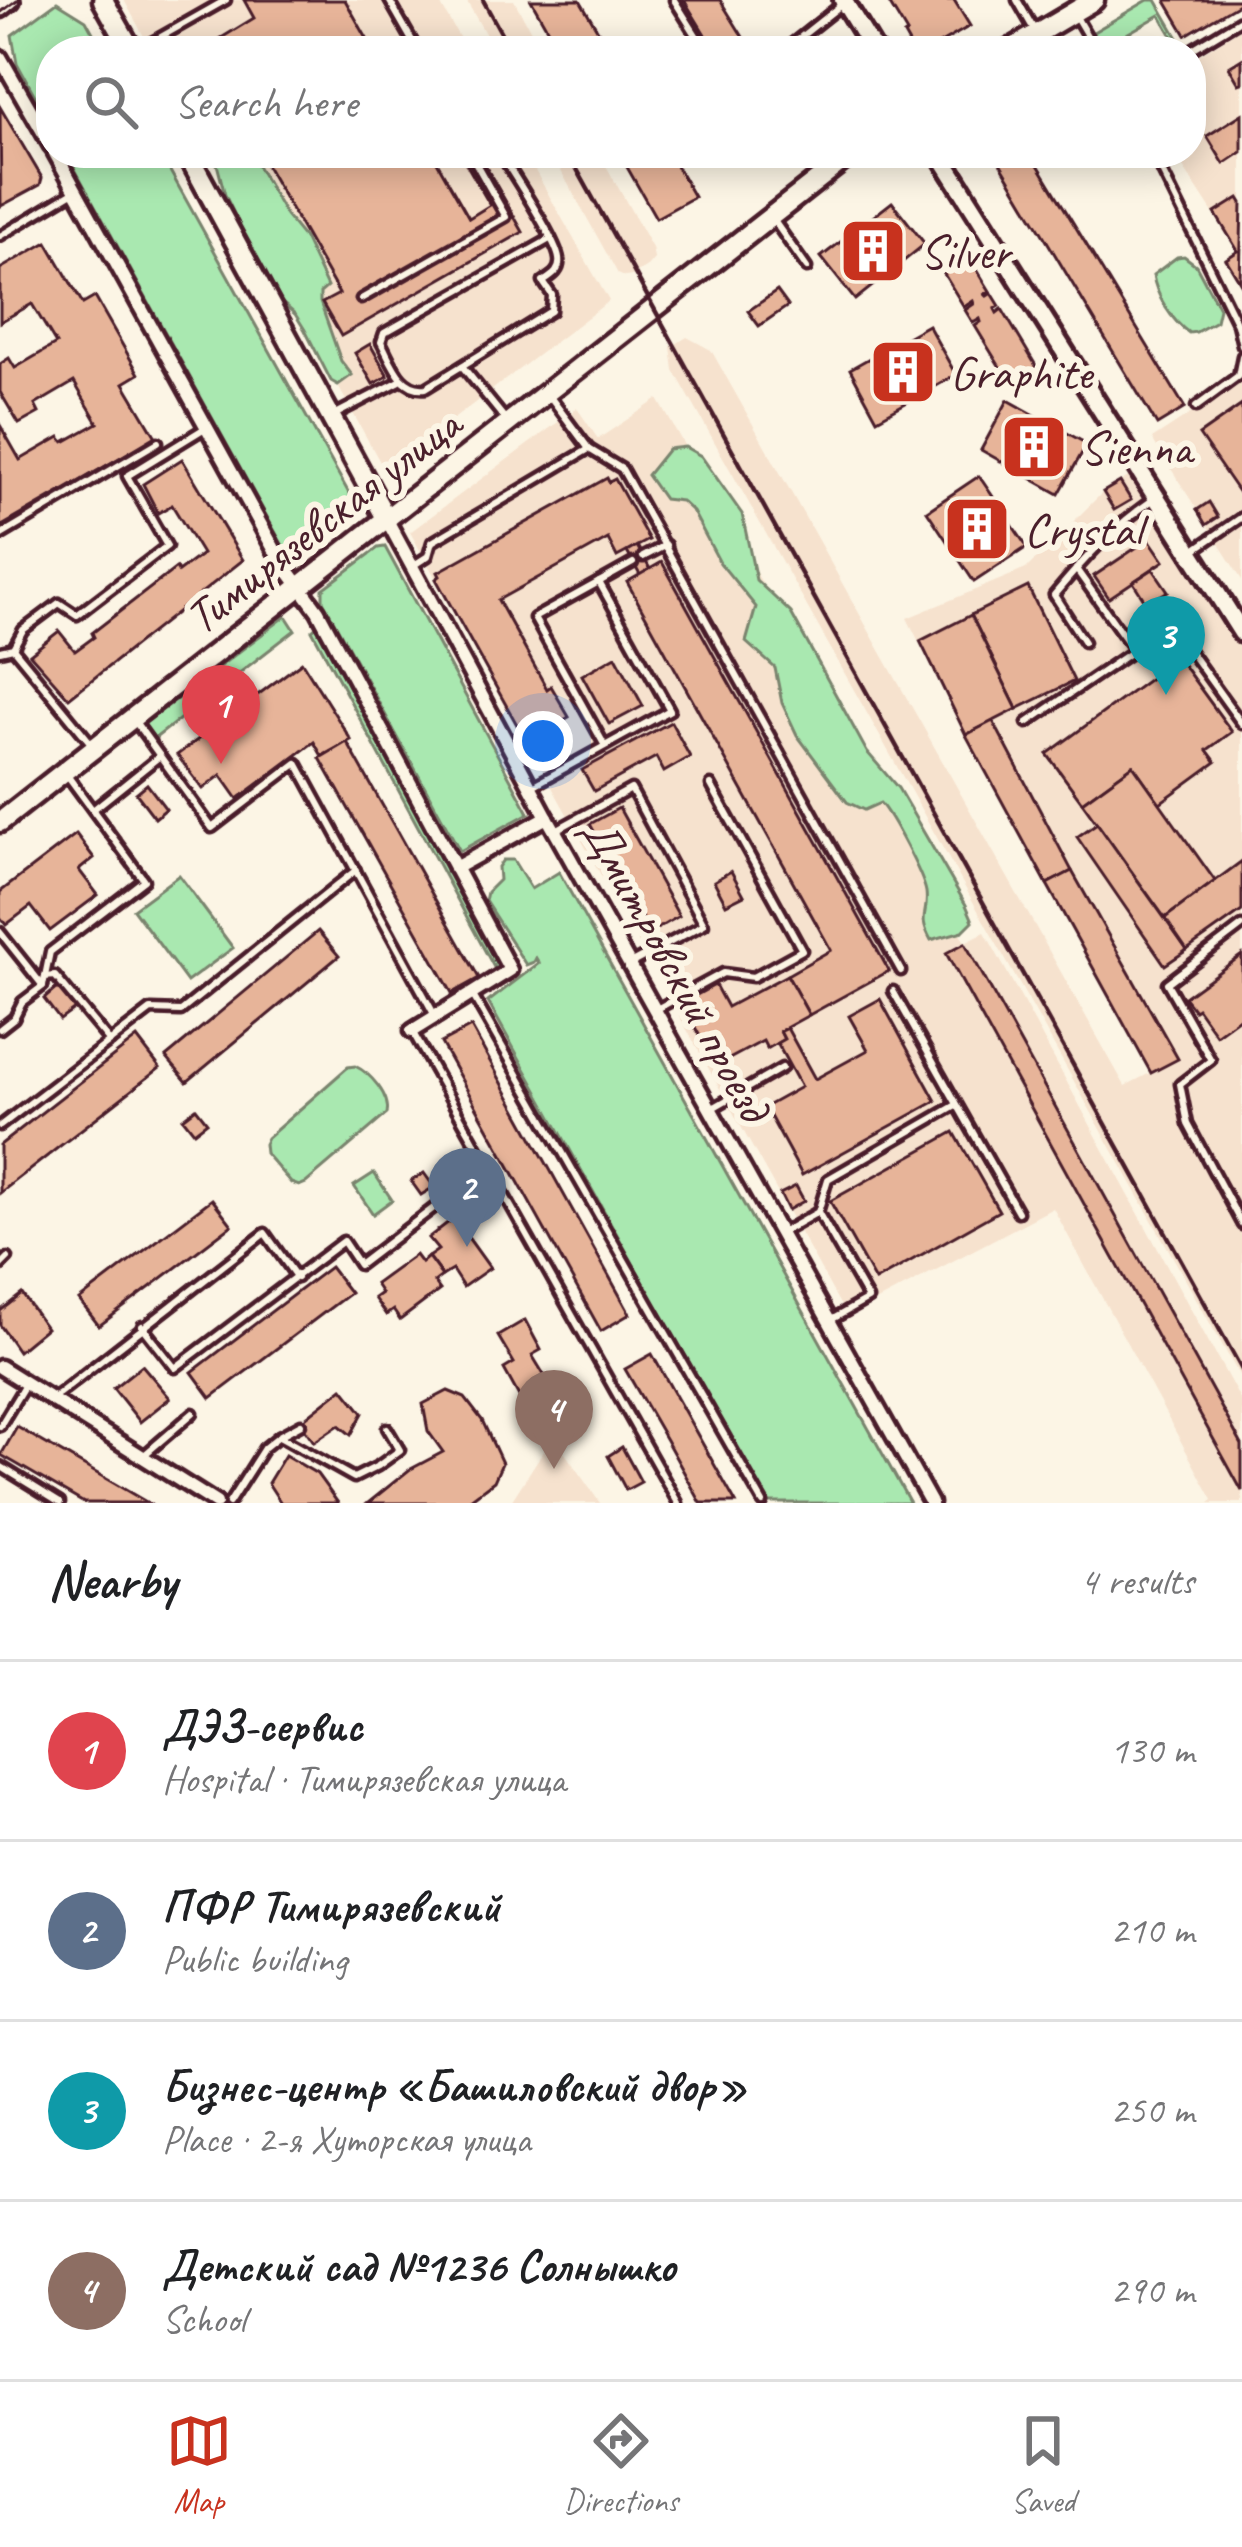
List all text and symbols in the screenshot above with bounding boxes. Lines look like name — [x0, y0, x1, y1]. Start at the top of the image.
search box — [36, 36, 1206, 168]
icon: search — [78, 69, 144, 135]
text: Search here — [174, 74, 357, 131]
building icon: Silver — [838, 216, 908, 286]
place label: Silver — [920, 222, 1014, 282]
building icon: Graphite — [868, 337, 938, 407]
place label: Graphite — [950, 343, 1095, 403]
street label: Тимирязевская улица — [173, 392, 476, 647]
building icon: Sienna — [999, 412, 1069, 482]
place label: Sienna — [1080, 418, 1196, 478]
building icon: Crystal — [942, 494, 1012, 564]
place label: Crystal — [1024, 500, 1150, 560]
pin: 3 — [1127, 596, 1205, 695]
pin: 1 — [182, 665, 260, 764]
your location — [513, 711, 573, 771]
street label: Дмитровский проезд — [568, 806, 786, 1134]
pin: 2 — [428, 1148, 506, 1247]
pin: 4 — [515, 1370, 593, 1469]
text: Nearby — [48, 1549, 176, 1613]
text: 4 results — [1080, 1557, 1194, 1606]
text: ДЭЗ-сервис — [162, 1698, 362, 1755]
text: 1 — [78, 1726, 96, 1775]
text: 130 m — [1110, 1726, 1194, 1775]
text: Hospital · Тимирязевская улица — [162, 1755, 566, 1804]
text: ПФР Тимирязевский — [162, 1878, 500, 1935]
text: 2 — [78, 1906, 96, 1955]
text: 210 m — [1110, 1906, 1194, 1955]
text: Public building — [162, 1935, 347, 1984]
text: Бизнес-центр «Башиловский двор» — [162, 2058, 747, 2115]
text: 3 — [78, 2086, 96, 2135]
text: 250 m — [1110, 2086, 1194, 2135]
text: Place · 2-я Хуторская улица — [162, 2115, 531, 2164]
text: Детский сад №1236 Солнышко — [162, 2238, 675, 2295]
text: 4 — [78, 2266, 96, 2315]
text: 290 m — [1110, 2266, 1194, 2315]
text: School — [162, 2295, 246, 2344]
tab: Map — [166, 2408, 232, 2522]
tab: Directions — [564, 2408, 678, 2522]
tab: Saved — [1010, 2408, 1076, 2522]

